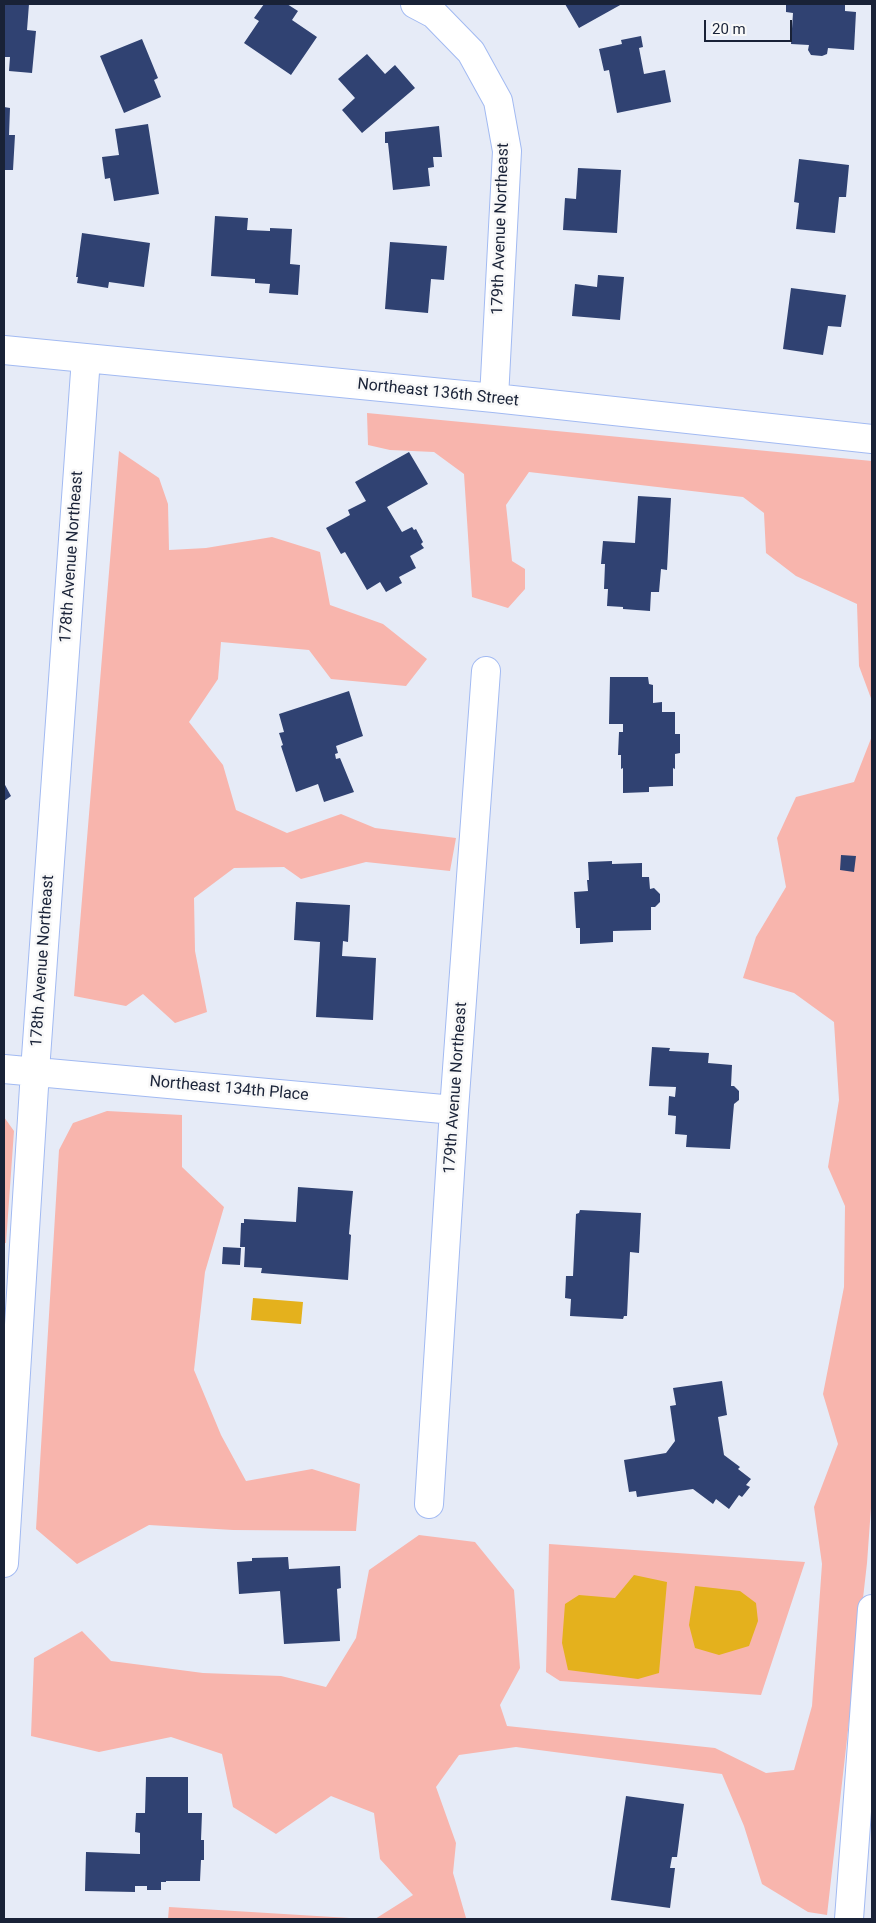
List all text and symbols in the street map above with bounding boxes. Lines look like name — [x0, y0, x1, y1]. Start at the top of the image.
scale bar — [706, 10, 794, 42]
text: 20 m — [712, 20, 746, 38]
street label: 179th Avenue Northeast — [488, 143, 514, 315]
street label: Northeast 136th Street — [356, 375, 520, 411]
street label: 178th Avenue Northeast — [56, 470, 88, 644]
street label: 178th Avenue Northeast — [27, 874, 59, 1048]
street label: 179th Avenue Northeast — [440, 1001, 472, 1175]
street label: Northeast 134th Place — [149, 1072, 309, 1106]

